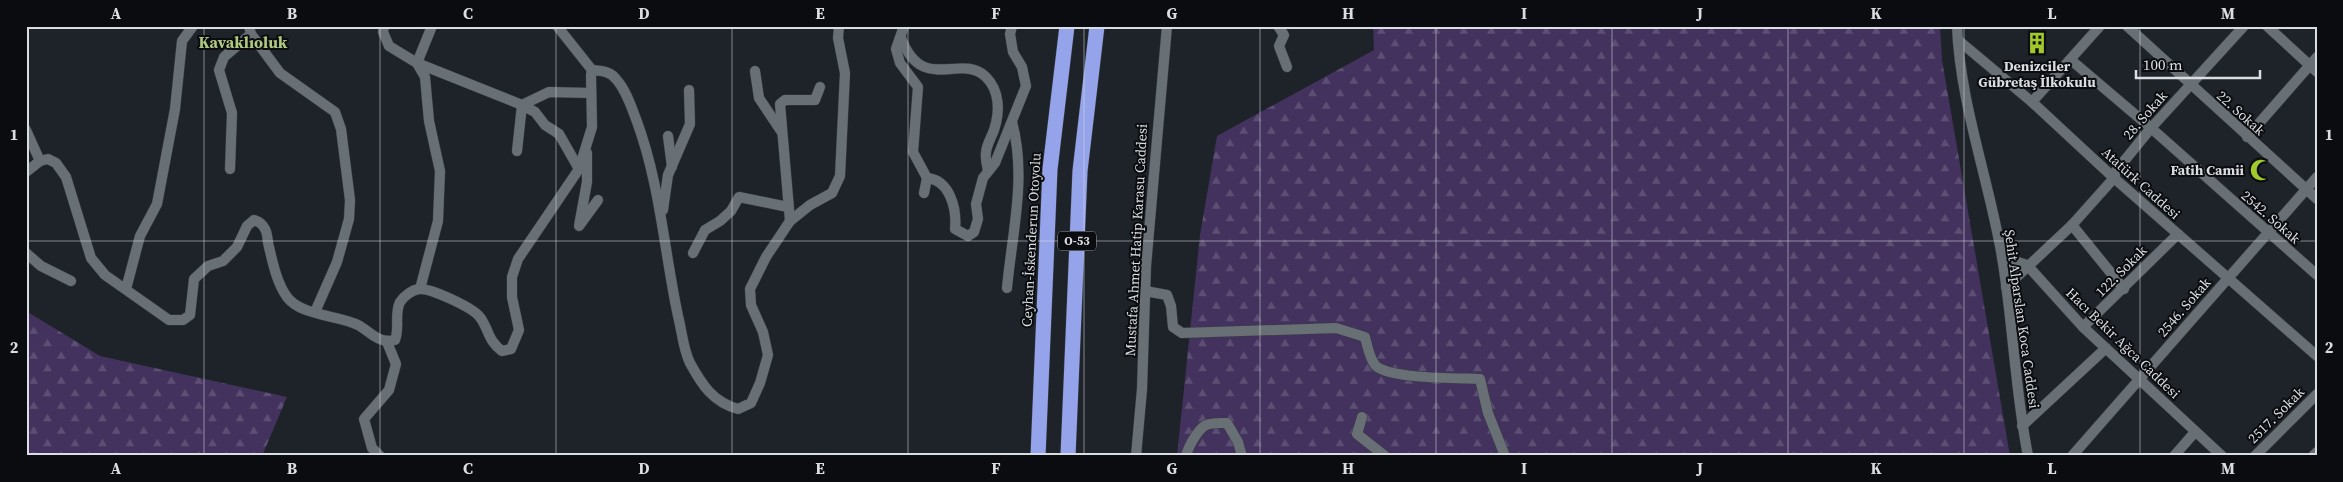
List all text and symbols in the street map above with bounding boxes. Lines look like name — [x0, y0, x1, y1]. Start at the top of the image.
text: A — [111, 2, 122, 24]
text: B — [287, 2, 298, 24]
text: C — [463, 2, 473, 24]
text: D — [638, 2, 650, 24]
text: E — [815, 2, 825, 24]
text: F — [991, 2, 1001, 24]
text: G — [1167, 2, 1178, 24]
text: H — [1342, 2, 1354, 24]
text: I — [1521, 2, 1527, 24]
text: J — [1696, 2, 1703, 24]
text: K — [1870, 2, 1882, 24]
text: L — [2047, 2, 2057, 24]
text: M — [2221, 2, 2235, 24]
building icon: Denizciler Gübretaş İlkokulu — [2024, 30, 2050, 56]
district label: Kavaklıoluk — [199, 31, 288, 53]
scale bar — [2136, 48, 2259, 80]
text: 100 m — [2143, 54, 2183, 75]
place label: Denizciler Gübretaş İlkokulu — [1978, 56, 2096, 92]
street label: 28. Sokak — [2118, 86, 2172, 144]
street label: 22. Sokak — [2213, 86, 2270, 140]
text: 1 — [10, 123, 18, 145]
street label: Mustafa Ahmet Hatip Karasu Caddesi — [1120, 123, 1152, 357]
text: 1 — [2325, 123, 2333, 145]
street label: Atatürk Caddesi — [2097, 142, 2185, 224]
street label: Ceyhan-İskenderun Otoyolu — [1016, 152, 1046, 328]
mosque icon: Fatih Camii — [2248, 157, 2274, 183]
place label: Fatih Camii — [2170, 160, 2245, 180]
street label: 2542. Sokak — [2237, 186, 2305, 249]
street label: Şehit Alparslan Koca Caddesi — [2000, 228, 2044, 410]
road number: O-53 — [1058, 232, 1096, 250]
street label: 122. Sokak — [2091, 240, 2152, 301]
street label: 2546. Sokak — [2153, 273, 2216, 341]
street label: Hacı Bekir Ağca Caddesi — [2061, 283, 2185, 403]
text: 2 — [10, 336, 19, 358]
text: 2 — [2325, 336, 2334, 358]
street label: 2517. Sokak — [2243, 382, 2309, 448]
text: A — [111, 457, 122, 479]
text: B — [287, 457, 298, 479]
text: C — [463, 457, 473, 479]
text: D — [638, 457, 650, 479]
text: E — [815, 457, 825, 479]
text: F — [991, 457, 1001, 479]
text: G — [1167, 457, 1178, 479]
text: H — [1342, 457, 1354, 479]
text: I — [1521, 457, 1527, 479]
text: J — [1696, 457, 1703, 479]
text: K — [1870, 457, 1882, 479]
text: L — [2047, 457, 2057, 479]
text: M — [2221, 457, 2235, 479]

